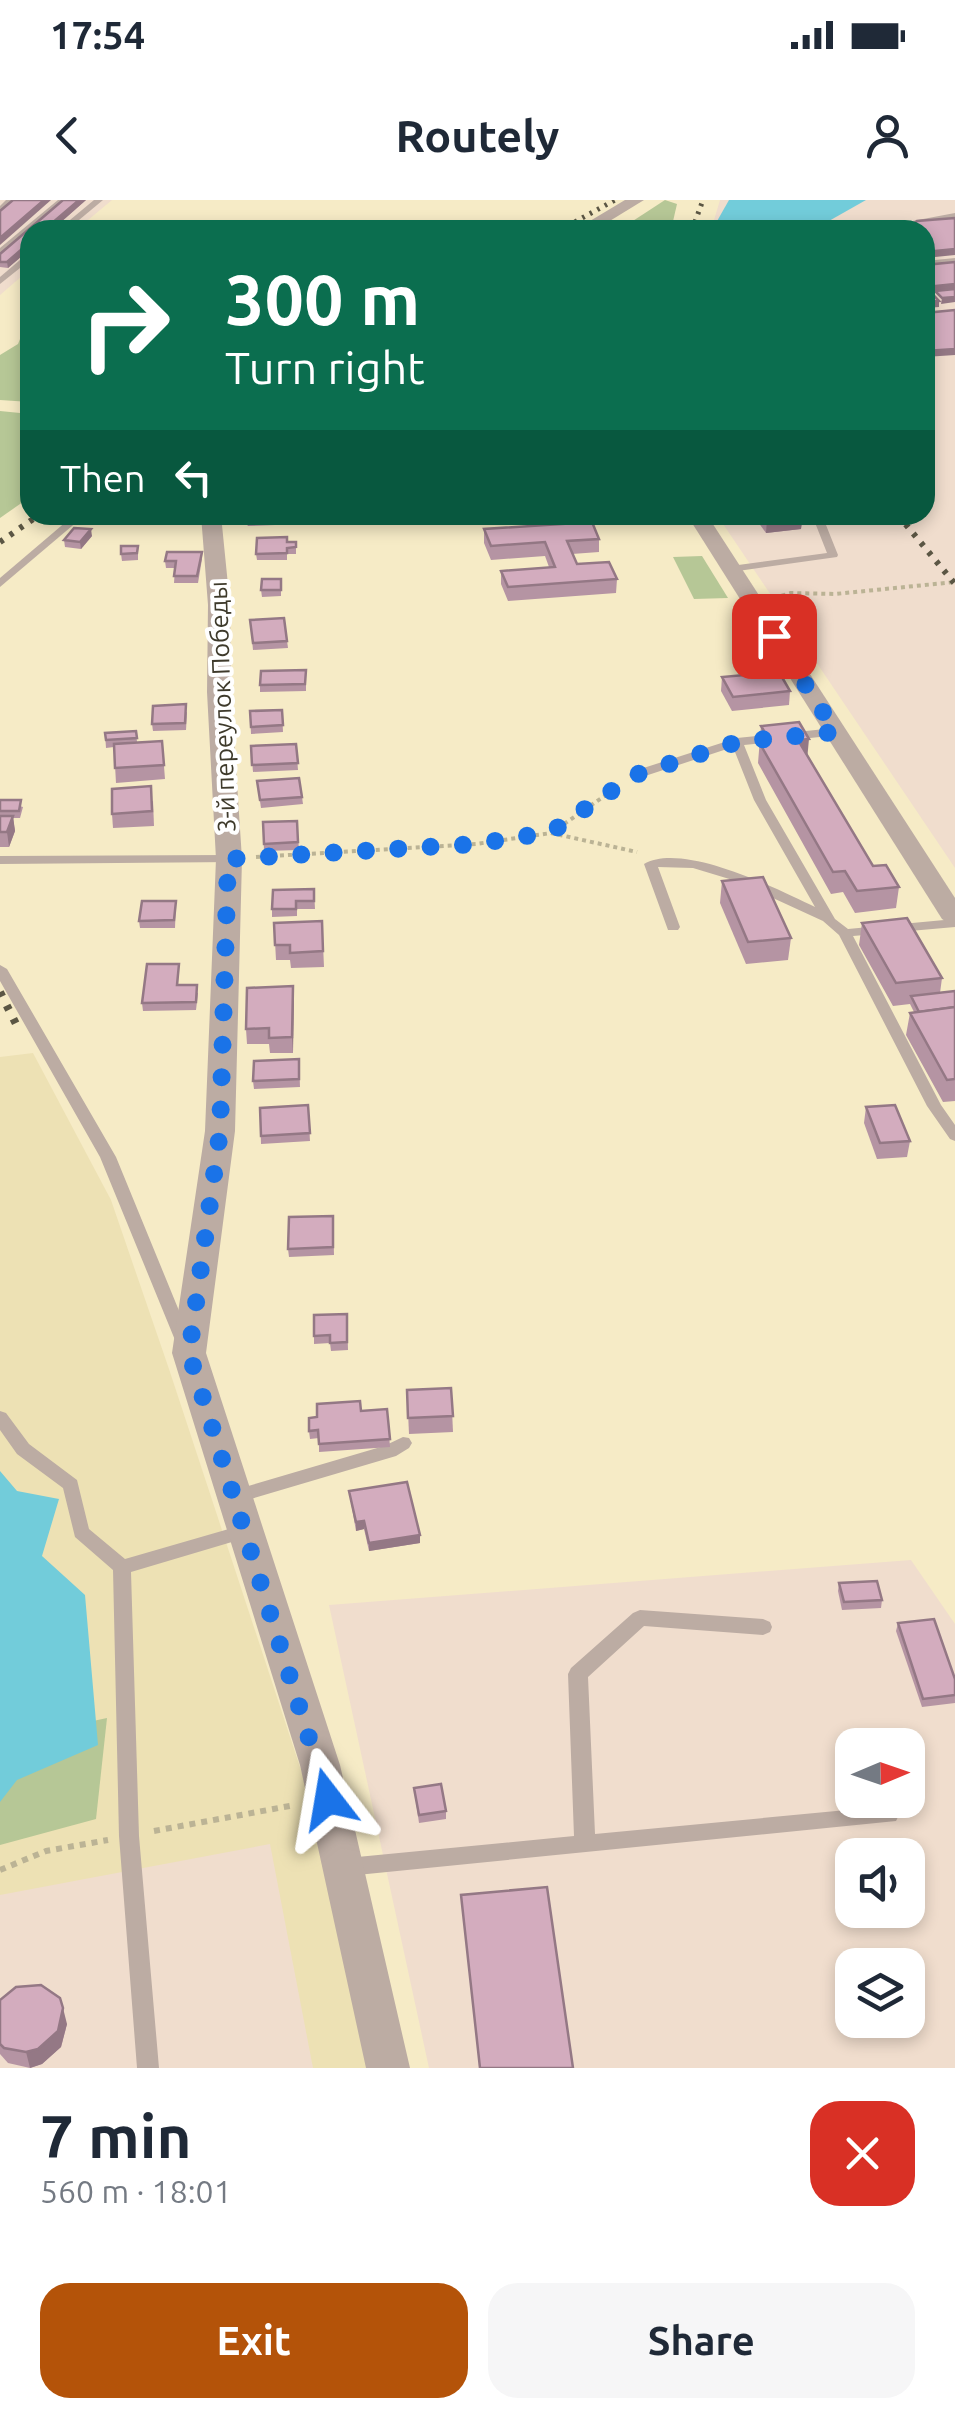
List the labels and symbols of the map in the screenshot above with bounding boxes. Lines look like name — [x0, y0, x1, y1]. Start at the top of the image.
street label: 3-й переулок Победы — [204, 581, 240, 833]
pin — [732, 594, 817, 679]
north arrow — [835, 1728, 925, 1818]
position arrow — [276, 1747, 380, 1851]

